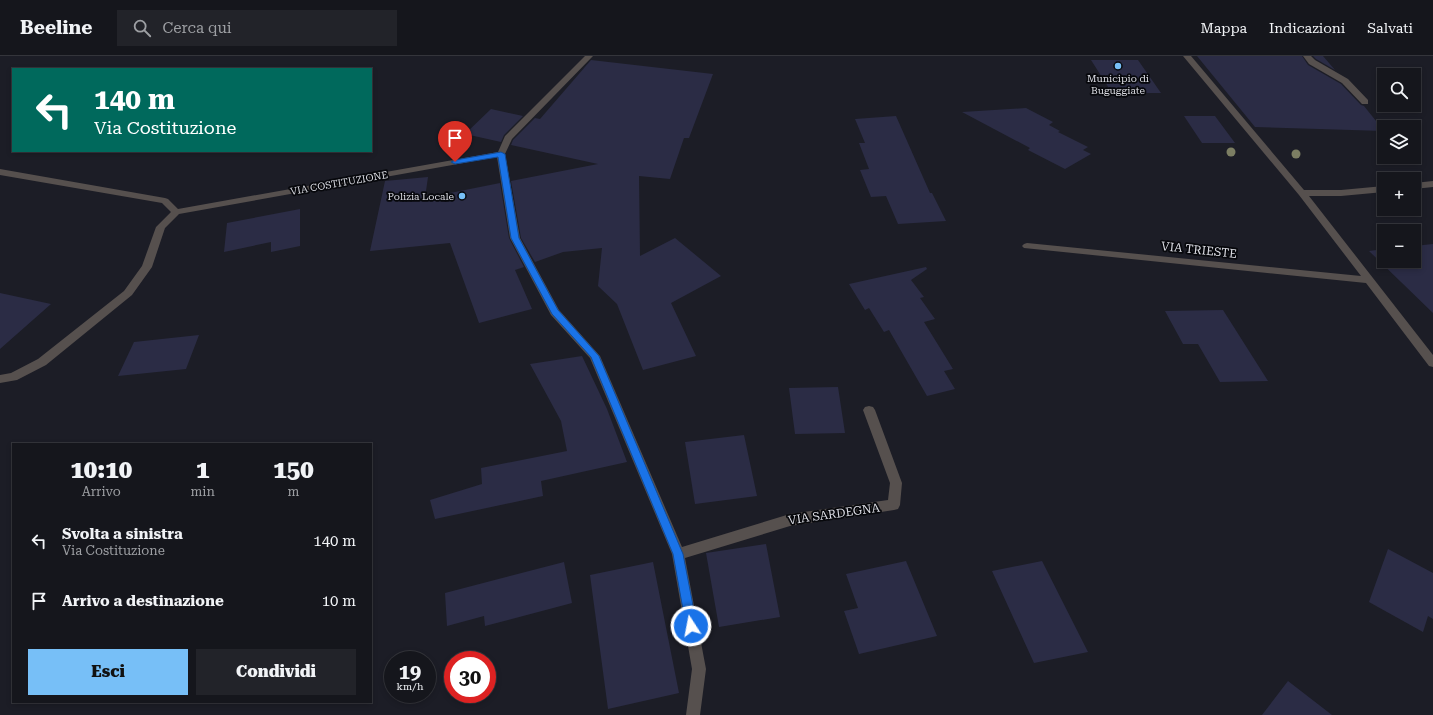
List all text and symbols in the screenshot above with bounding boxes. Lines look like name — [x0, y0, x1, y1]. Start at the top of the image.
search box — [117, 10, 397, 46]
text: Beeline — [20, 16, 93, 39]
icon: search — [131, 17, 153, 39]
text: Cerca qui — [163, 19, 232, 37]
text: Mappa — [1200, 20, 1247, 36]
text: Indicazioni — [1269, 20, 1345, 36]
text: Salvati — [1367, 20, 1413, 36]
marker: Municipio di Buguggiate — [1113, 61, 1123, 71]
map controls — [1377, 68, 1421, 268]
button: search — [1377, 68, 1421, 112]
place label: Municipio di Buguggiate — [1087, 73, 1149, 96]
text: 140 m — [94, 83, 175, 116]
icon: left — [28, 84, 80, 136]
text: Via Costituzione — [94, 117, 236, 138]
button: layers — [1377, 120, 1421, 164]
pin — [438, 121, 472, 162]
icon: arrive — [444, 127, 466, 149]
street label: VIA COSTITUZIONE — [289, 169, 389, 197]
button: + — [1377, 172, 1421, 216]
place label: Polizia Locale — [388, 191, 454, 202]
marker: Polizia Locale — [457, 191, 467, 201]
button: − — [1377, 224, 1421, 268]
street label: VIA TRIESTE — [1160, 239, 1238, 261]
text: 10:10 — [70, 456, 132, 484]
text: 1 — [196, 456, 209, 484]
text: 150 — [273, 456, 314, 484]
text: Arrivo — [82, 484, 121, 499]
text: min — [190, 484, 215, 499]
text: m — [287, 484, 299, 499]
street label: VIA SARDEGNA — [787, 501, 881, 527]
text: Svolta a sinistra — [62, 525, 183, 543]
icon: left — [28, 530, 50, 552]
text: 140 m — [313, 532, 356, 550]
text: Via Costituzione — [62, 543, 165, 558]
icon: arrive — [28, 590, 50, 612]
text: Arrivo a destinazione — [62, 592, 224, 610]
text: 10 m — [322, 592, 356, 610]
position arrow — [670, 605, 712, 647]
button: Esci — [28, 649, 188, 695]
button: Condividi — [196, 649, 356, 695]
speed limit sign: 30 — [444, 651, 496, 703]
text: 19 — [399, 660, 421, 684]
text: km/h — [397, 681, 423, 692]

